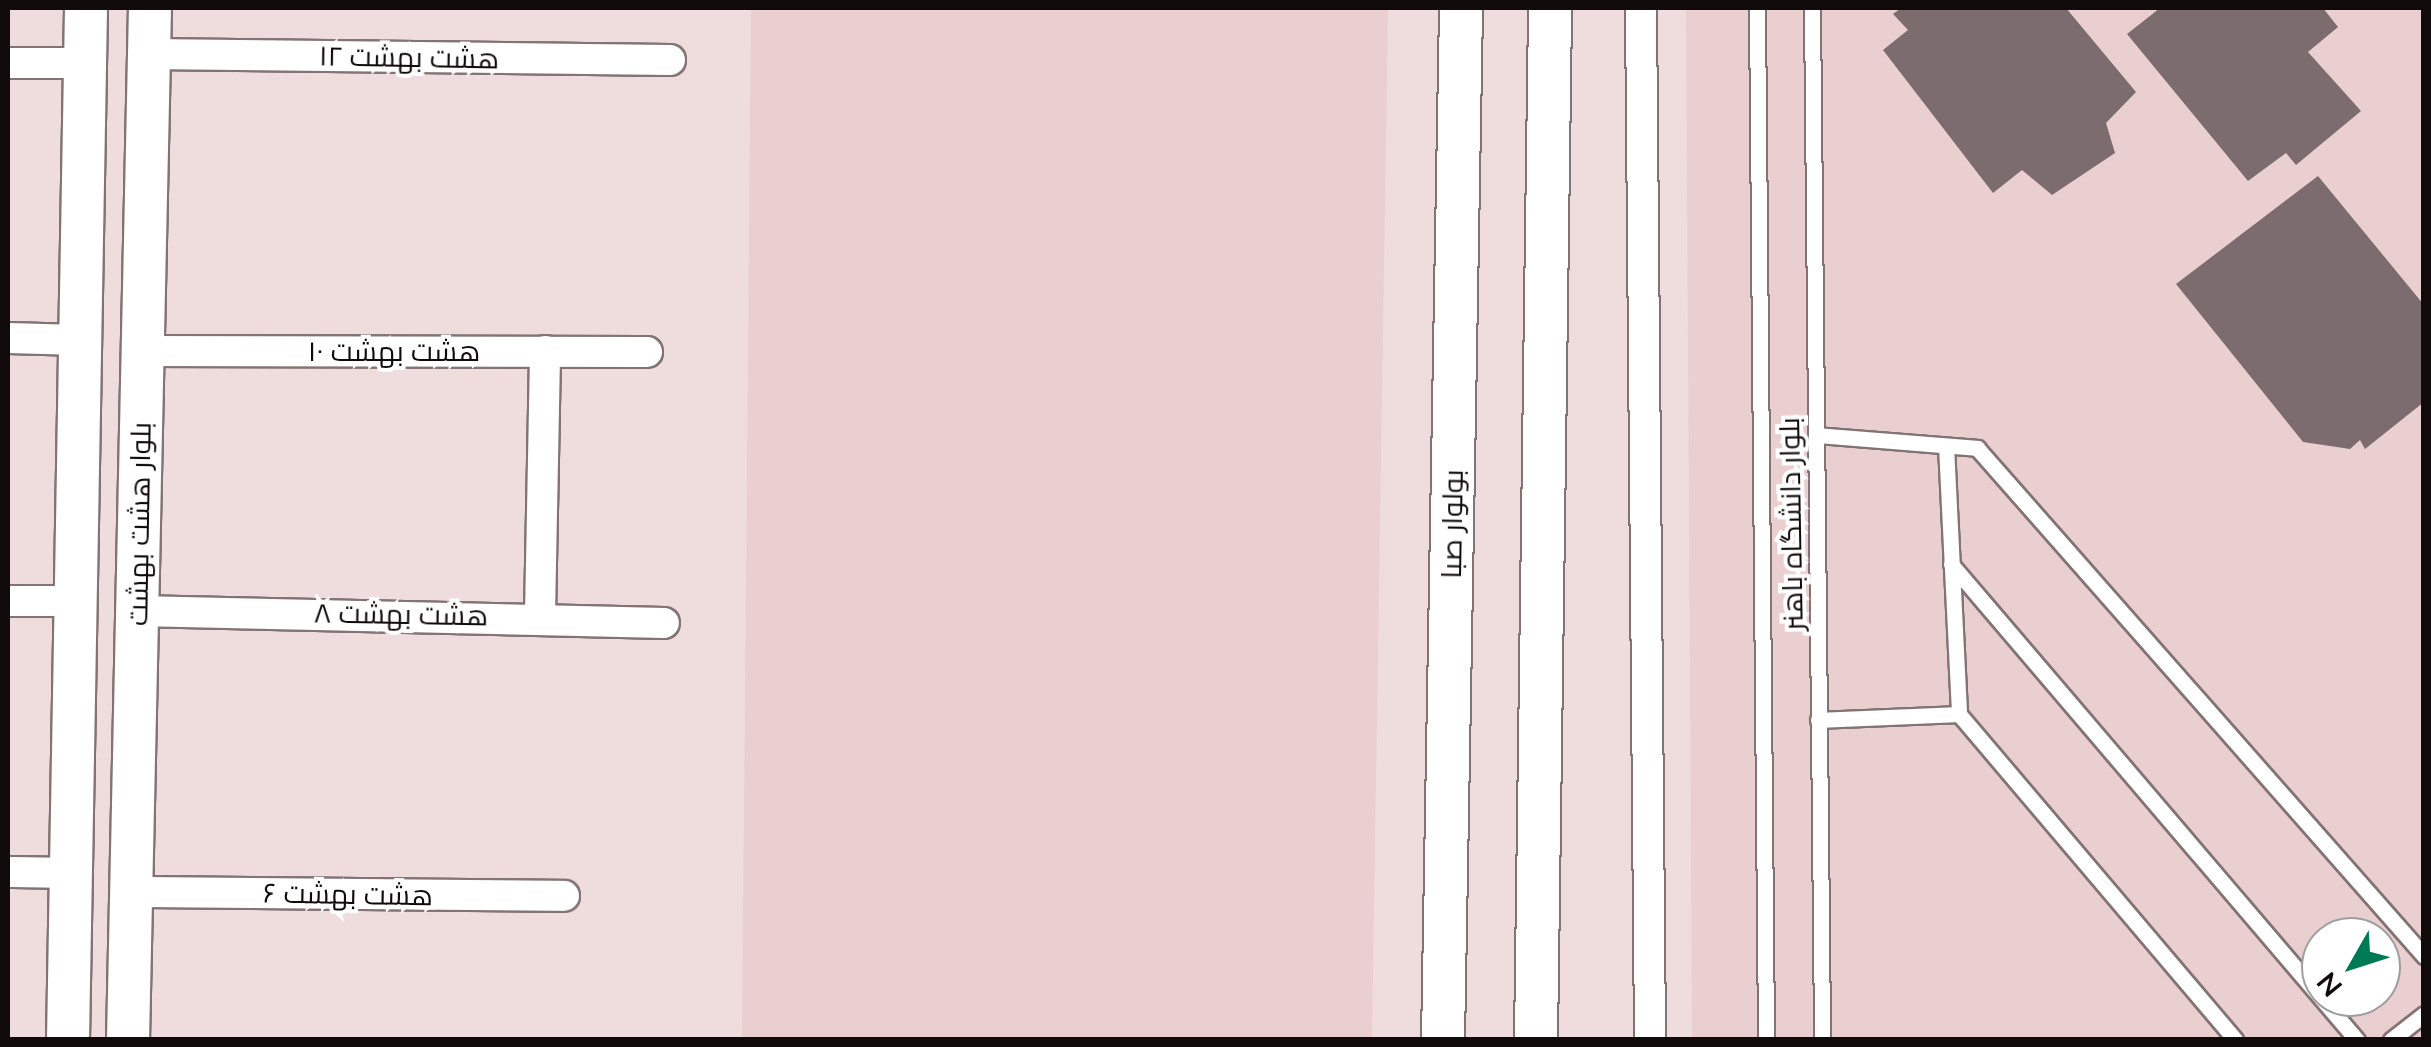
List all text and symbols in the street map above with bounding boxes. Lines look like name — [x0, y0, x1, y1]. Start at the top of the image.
street label: هشت بهشت ۱۲ — [319, 39, 499, 75]
street label: هشت بهشت ۱۰ — [308, 334, 480, 368]
street label: بلوار دانشگاه باهنر — [1772, 417, 1810, 631]
street label: بلوار هشت بهشت — [120, 422, 158, 626]
street label: بولوار صبا — [1434, 469, 1470, 579]
street label: هشت بهشت ۸ — [314, 596, 488, 632]
street label: هشت بهشت ۶ — [263, 876, 433, 912]
north arrow — [2301, 917, 2401, 1017]
text: N — [2309, 966, 2349, 1004]

